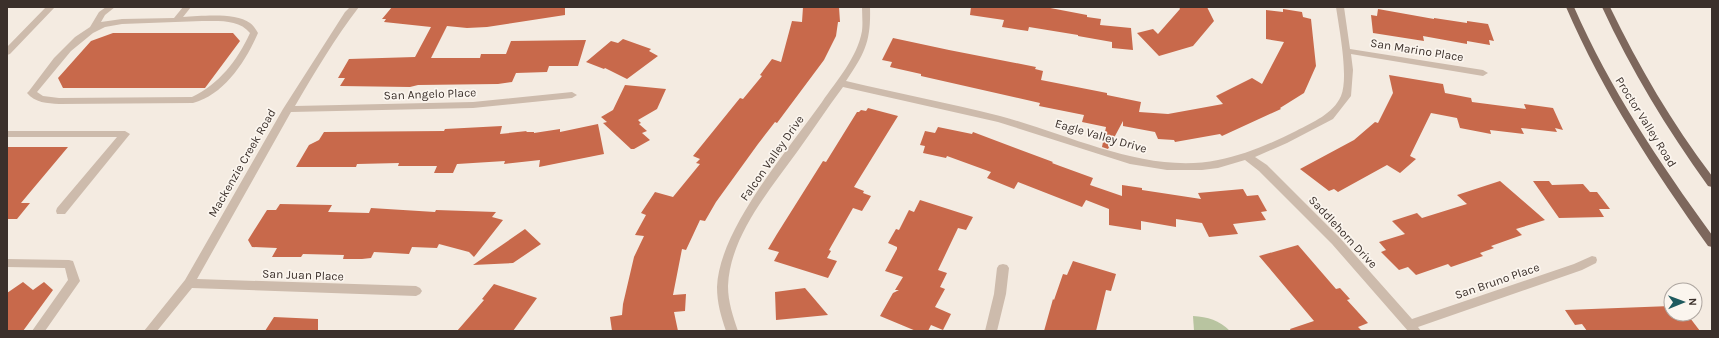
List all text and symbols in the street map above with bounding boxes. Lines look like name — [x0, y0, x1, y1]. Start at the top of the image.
street label: San Marino Place — [1369, 36, 1465, 64]
street label: Proctor Valley Road — [1613, 74, 1679, 170]
street label: San Angelo Place — [383, 85, 477, 103]
street label: Mackenzie Creek Road — [205, 106, 279, 220]
street label: Falcon Valley Drive — [737, 113, 807, 203]
street label: Eagle Valley Drive — [1053, 116, 1149, 156]
street label: Saddlehorn Drive — [1306, 193, 1380, 271]
street label: San Bruno Place — [1453, 260, 1541, 302]
street label: San Juan Place — [262, 267, 344, 283]
north arrow — [1663, 282, 1703, 322]
text: N — [1686, 298, 1699, 306]

